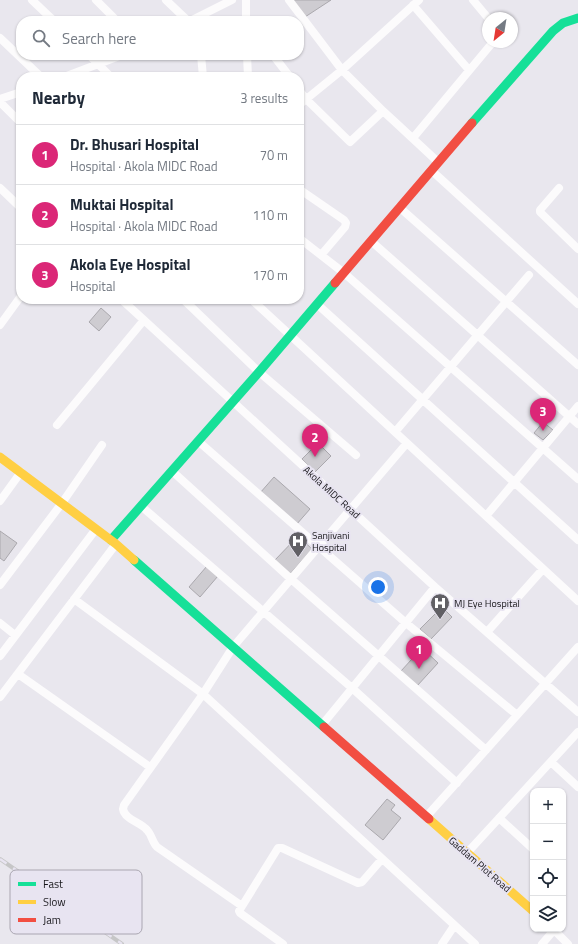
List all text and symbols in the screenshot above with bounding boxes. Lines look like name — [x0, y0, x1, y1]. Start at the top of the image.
north arrow — [482, 12, 518, 48]
search box — [16, 16, 304, 60]
icon: search — [30, 27, 52, 49]
text: Search here — [62, 27, 136, 50]
text: Nearby — [32, 85, 85, 111]
text: 3 results — [240, 88, 288, 108]
text: Dr. Bhusari Hospital — [70, 133, 199, 156]
text: 1 — [41, 145, 49, 165]
text: 70 m — [260, 145, 288, 165]
text: Hospital · Akola MIDC Road — [70, 156, 218, 176]
text: Muktai Hospital — [70, 193, 174, 216]
text: 2 — [41, 205, 49, 225]
text: 110 m — [252, 205, 288, 225]
text: Hospital · Akola MIDC Road — [70, 216, 218, 236]
text: Akola Eye Hospital — [70, 253, 191, 276]
text: 3 — [41, 265, 49, 285]
text: 170 m — [252, 265, 288, 285]
text: Hospital — [70, 276, 115, 296]
pin: 3 — [530, 398, 556, 431]
pin: 2 — [302, 424, 328, 457]
street label: Akola MIDC Road — [300, 463, 363, 522]
place label: Sanjivani Hospital — [312, 528, 349, 555]
hospital icon: Sanjivani Hospital — [287, 530, 309, 558]
your location — [368, 577, 388, 597]
hospital icon: MJ Eye Hospital — [429, 592, 451, 620]
place label: MJ Eye Hospital — [454, 596, 520, 611]
pin: 1 — [406, 636, 432, 669]
map controls — [530, 788, 566, 932]
button: + — [530, 788, 566, 824]
button: − — [530, 824, 566, 860]
street label: Gaddam Plot Road — [445, 833, 514, 896]
button: locate — [530, 860, 566, 896]
legend — [10, 870, 142, 934]
text: Fast — [43, 876, 63, 892]
text: Slow — [43, 894, 66, 910]
button: layers — [530, 896, 566, 932]
text: Jam — [43, 912, 61, 928]

